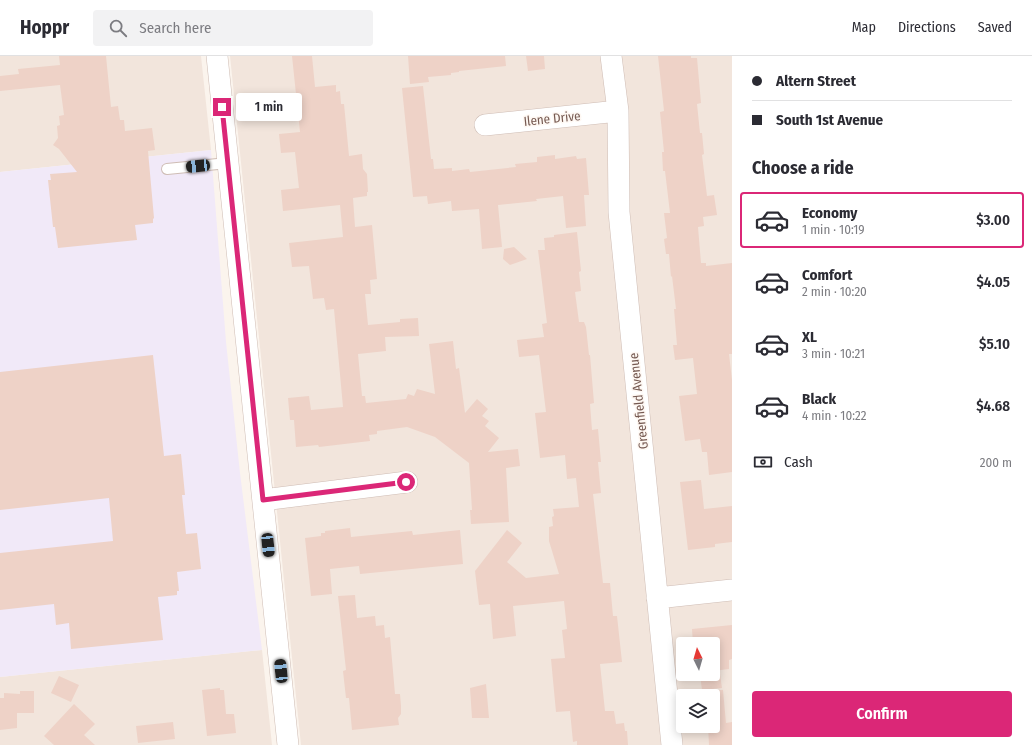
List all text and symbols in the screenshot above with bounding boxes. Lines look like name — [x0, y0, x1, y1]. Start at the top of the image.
search box — [93, 10, 373, 46]
text: Hoppr — [20, 16, 69, 39]
icon: search — [107, 17, 129, 39]
text: Search here — [139, 19, 211, 37]
text: Map — [852, 19, 876, 36]
text: Directions — [898, 19, 956, 36]
text: Saved — [978, 19, 1012, 36]
text: Altern Street — [776, 72, 856, 90]
callout: 1 min — [236, 93, 302, 121]
route end — [213, 98, 231, 116]
text: 1 min — [255, 99, 283, 114]
street label: Ilene Drive — [523, 108, 581, 129]
text: South 1st Avenue — [776, 111, 883, 129]
text: Choose a ride — [752, 157, 854, 179]
car — [185, 159, 211, 173]
icon: car — [754, 202, 790, 238]
text: Economy — [802, 204, 857, 222]
text: $3.00 — [976, 211, 1010, 229]
text: 1 min · 10:19 — [802, 222, 865, 237]
icon: car — [754, 264, 790, 300]
text: Comfort — [802, 266, 853, 284]
text: $4.05 — [976, 273, 1010, 291]
text: 2 min · 10:20 — [802, 284, 867, 299]
icon: car — [754, 326, 790, 362]
text: XL — [802, 328, 817, 346]
text: $5.10 — [979, 335, 1010, 353]
text: 3 min · 10:21 — [802, 346, 865, 361]
street label: Greenfield Avenue — [626, 352, 651, 450]
icon: car — [754, 388, 790, 424]
text: Black — [802, 390, 836, 408]
text: $4.68 — [976, 397, 1010, 415]
text: 4 min · 10:22 — [802, 408, 866, 423]
icon: cash — [752, 451, 774, 473]
text: Cash — [784, 453, 813, 471]
text: 200 m — [980, 455, 1012, 470]
route start — [397, 473, 415, 491]
car — [261, 532, 275, 558]
north arrow — [676, 637, 720, 681]
map controls — [676, 637, 720, 733]
car — [274, 658, 288, 684]
button: layers — [676, 689, 720, 733]
button: Confirm — [752, 691, 1012, 737]

